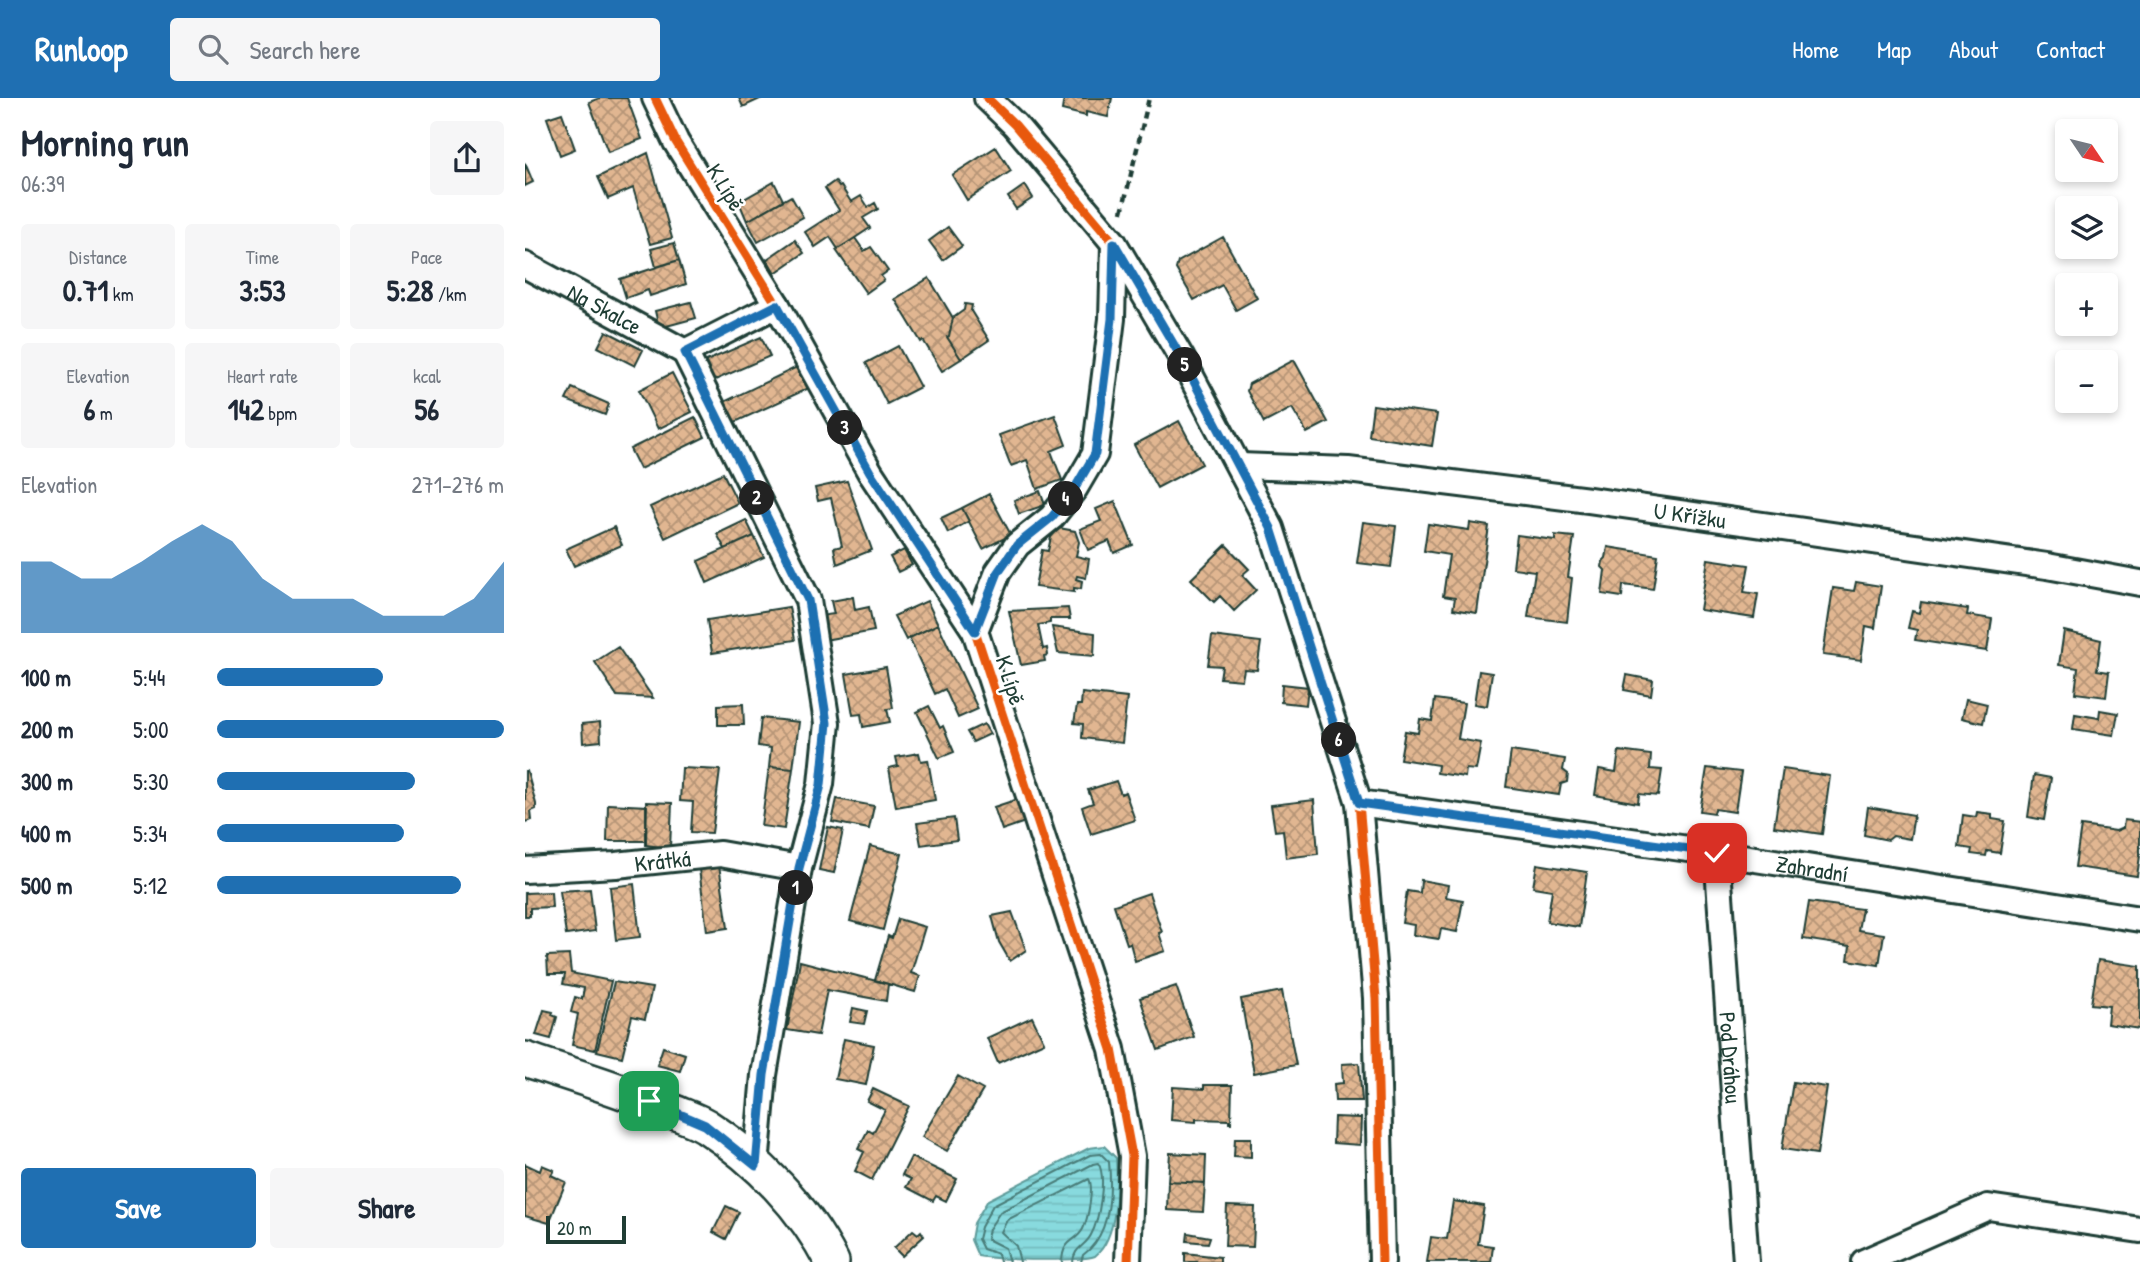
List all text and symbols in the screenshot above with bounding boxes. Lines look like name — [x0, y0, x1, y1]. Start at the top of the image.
search box — [170, 18, 660, 81]
text: Runloop — [35, 27, 128, 71]
icon: search — [194, 30, 232, 68]
text: Search here — [250, 32, 361, 67]
text: Home — [1792, 33, 1839, 65]
text: Map — [1877, 33, 1911, 65]
text: About — [1949, 33, 1998, 65]
text: Contact — [2036, 33, 2105, 65]
text: Morning run — [21, 116, 189, 168]
north arrow — [2055, 119, 2117, 182]
map controls — [2055, 119, 2118, 413]
button: share — [430, 121, 504, 195]
street label: K Lípě — [700, 158, 752, 216]
text: 06:39 — [21, 168, 65, 199]
button: layers — [2055, 196, 2118, 259]
text: Distance — [69, 244, 127, 270]
text: Time — [246, 244, 279, 270]
text: Pace — [411, 244, 443, 270]
text: 0.71 — [63, 270, 108, 310]
text: 3:53 — [239, 270, 286, 310]
text: 5:28 — [387, 270, 434, 310]
button: + — [2055, 273, 2118, 336]
street label: Na Skalce — [562, 276, 647, 341]
text: km — [108, 281, 134, 307]
text: /km — [434, 281, 467, 307]
pin: 5 — [1167, 348, 1203, 382]
button: − — [2055, 350, 2118, 413]
text: 5 — [1180, 351, 1189, 377]
text: Elevation — [67, 363, 130, 389]
text: Heart rate — [227, 363, 298, 389]
text: kcal — [413, 363, 441, 389]
text: 6 — [84, 389, 96, 429]
text: 142 — [228, 389, 264, 429]
text: 56 — [414, 389, 439, 429]
text: m — [96, 400, 113, 426]
text: bpm — [264, 400, 297, 426]
pin: 3 — [827, 410, 863, 446]
text: 3 — [840, 414, 849, 440]
text: Elevation — [21, 469, 97, 500]
text: 271–276 m — [412, 469, 504, 500]
pin: 2 — [740, 480, 775, 516]
pin: 4 — [1049, 482, 1083, 516]
text: 2 — [752, 484, 761, 510]
text: 4 — [1062, 485, 1069, 511]
street label: U Křížku — [1652, 494, 1728, 535]
street label: K Lípě — [989, 651, 1033, 709]
text: 100 m — [21, 662, 71, 693]
text: 5:44 — [133, 662, 165, 693]
text: 200 m — [21, 714, 73, 745]
text: 5:00 — [133, 714, 169, 745]
pin: 6 — [1321, 722, 1357, 758]
text: 6 — [1335, 726, 1342, 752]
text: 300 m — [21, 766, 73, 797]
text: 5:30 — [133, 766, 169, 797]
text: 400 m — [21, 818, 71, 849]
text: 5:34 — [133, 818, 167, 849]
pin — [1687, 823, 1747, 883]
icon: check — [1698, 834, 1736, 872]
street label: Krátká — [633, 842, 692, 878]
street label: Zahradní — [1774, 847, 1851, 889]
text: 500 m — [21, 870, 72, 901]
text: 5:12 — [133, 870, 167, 901]
pin: 1 — [779, 870, 813, 906]
text: 1 — [792, 874, 799, 900]
street label: Pod Dráhou — [1713, 1011, 1750, 1104]
pin — [619, 1071, 679, 1131]
icon: arrive — [630, 1082, 668, 1120]
button: Save — [21, 1168, 256, 1248]
button: Share — [270, 1168, 504, 1248]
scale bar — [546, 1213, 627, 1245]
text: 20 m — [557, 1215, 592, 1241]

